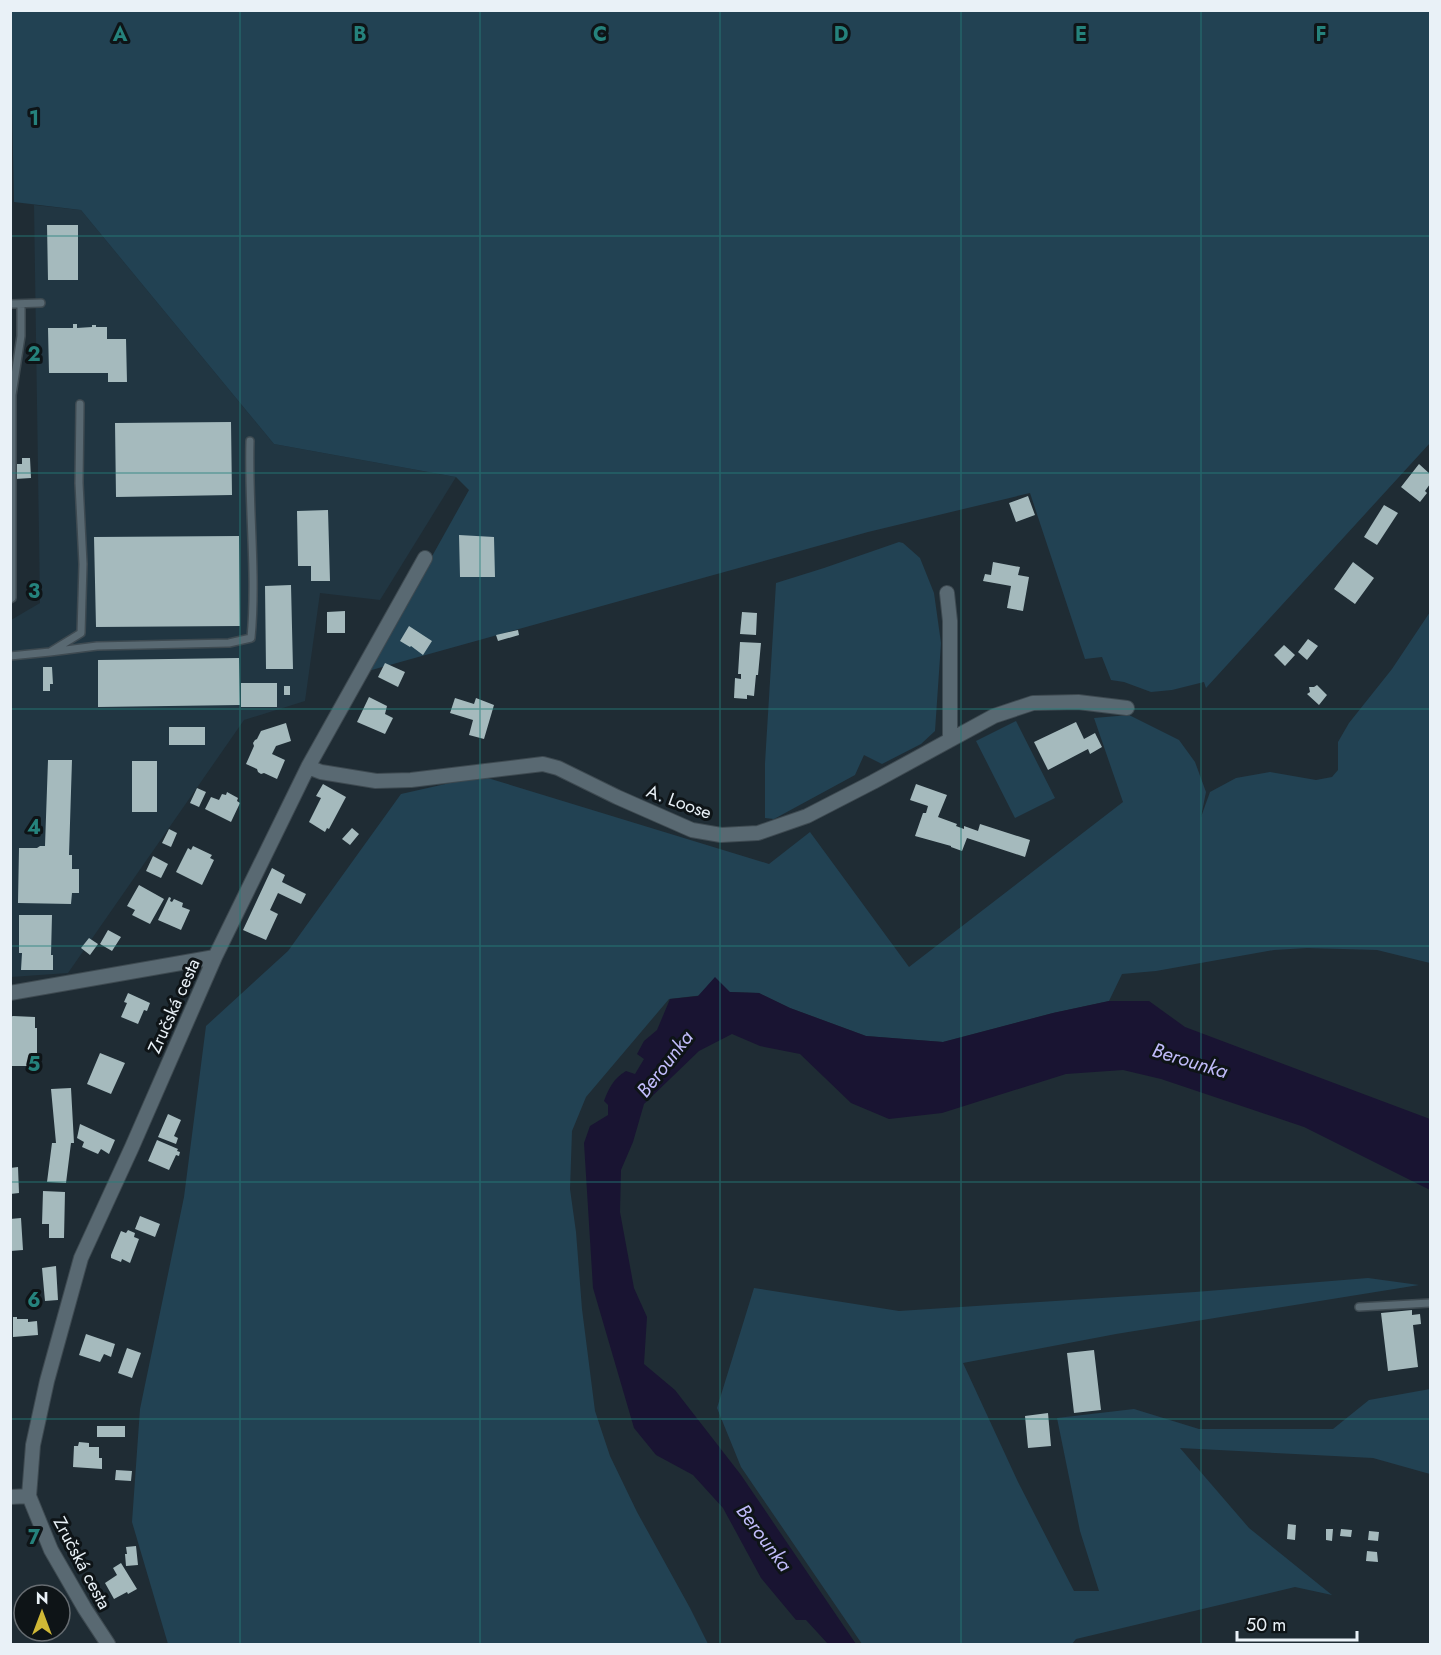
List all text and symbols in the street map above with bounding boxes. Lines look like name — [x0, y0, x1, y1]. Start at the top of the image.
text: A — [112, 20, 128, 49]
text: B — [353, 20, 367, 49]
text: C — [593, 20, 607, 49]
text: D — [834, 20, 848, 49]
text: E — [1075, 20, 1087, 49]
text: F — [1315, 20, 1327, 49]
text: 1 — [29, 104, 39, 133]
text: 2 — [27, 340, 41, 369]
text: 3 — [28, 577, 40, 606]
street label: A. Loose — [643, 778, 715, 826]
text: 4 — [27, 813, 41, 842]
street label: Zručská cesta — [141, 954, 207, 1058]
water label: Berounka — [630, 1024, 700, 1104]
water label: Berounka — [1149, 1036, 1231, 1086]
text: 5 — [28, 1050, 41, 1079]
text: 6 — [27, 1286, 41, 1315]
water label: Berounka — [729, 1498, 799, 1578]
street label: Zručská cesta — [47, 1512, 117, 1614]
text: 7 — [28, 1523, 41, 1552]
north arrow — [12, 1583, 72, 1643]
text: N — [36, 1587, 48, 1610]
scale bar — [1237, 1604, 1357, 1642]
text: 50 m — [1246, 1612, 1286, 1638]

